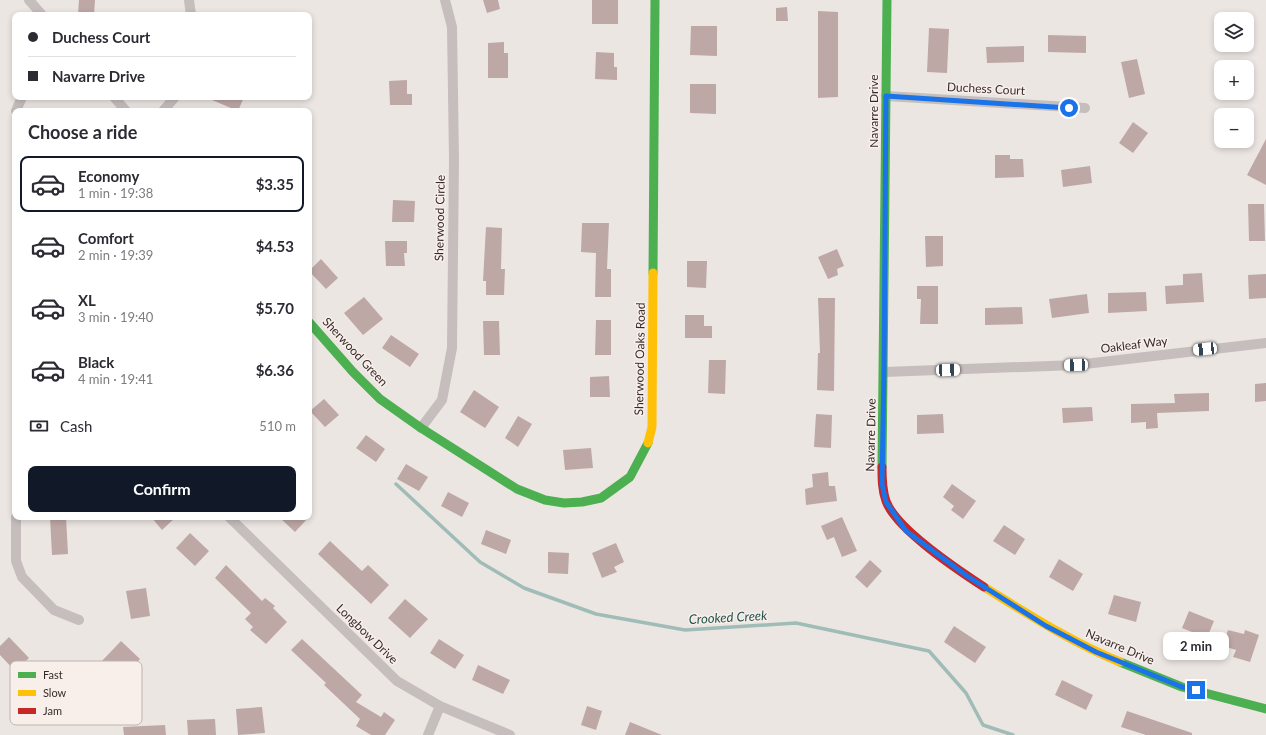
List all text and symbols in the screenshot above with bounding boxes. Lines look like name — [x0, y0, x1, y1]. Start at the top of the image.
map controls — [1214, 12, 1254, 148]
button: layers — [1214, 12, 1254, 52]
text: Duchess Court — [52, 28, 150, 46]
button: + — [1214, 60, 1254, 100]
text: Navarre Drive — [52, 67, 145, 85]
street label: Navarre Drive — [866, 74, 881, 148]
street label: Duchess Court — [947, 79, 1026, 98]
route start — [1060, 99, 1078, 117]
button: − — [1214, 108, 1254, 148]
text: Choose a ride — [28, 121, 137, 143]
icon: car — [30, 166, 66, 202]
text: Economy — [78, 167, 139, 185]
text: $3.35 — [256, 175, 294, 193]
street label: Sherwood Circle — [431, 175, 448, 261]
text: 1 min · 19:38 — [78, 185, 153, 201]
icon: car — [30, 228, 66, 264]
text: Comfort — [78, 229, 134, 247]
text: $4.53 — [256, 237, 294, 255]
text: 2 min · 19:39 — [78, 247, 153, 263]
icon: car — [30, 290, 66, 326]
text: XL — [78, 291, 96, 309]
text: $5.70 — [256, 299, 294, 317]
street label: Sherwood Oaks Road — [631, 302, 648, 416]
text: 3 min · 19:40 — [78, 309, 153, 325]
street label: Sherwood Green — [320, 314, 391, 389]
street label: Oakleaf Way — [1100, 333, 1169, 356]
car — [1192, 342, 1218, 356]
icon: car — [30, 352, 66, 388]
text: Black — [78, 353, 114, 371]
car — [1064, 359, 1088, 371]
text: $6.36 — [256, 361, 294, 379]
car — [936, 364, 960, 376]
text: 4 min · 19:41 — [78, 371, 153, 387]
street label: Navarre Drive — [862, 398, 879, 472]
icon: cash — [28, 415, 50, 437]
text: Cash — [60, 417, 92, 435]
text: 510 m — [259, 418, 296, 434]
button: Confirm — [28, 466, 296, 512]
street label: Longbow Drive — [333, 601, 401, 667]
water label: Crooked Creek — [688, 607, 768, 627]
street label: Navarre Drive — [1084, 625, 1157, 668]
callout: 2 min — [1163, 632, 1229, 660]
text: 2 min — [1180, 638, 1212, 654]
legend — [10, 661, 142, 725]
text: Fast — [43, 668, 63, 681]
route end — [1187, 681, 1205, 699]
text: Slow — [43, 686, 67, 699]
text: Jam — [43, 704, 62, 717]

